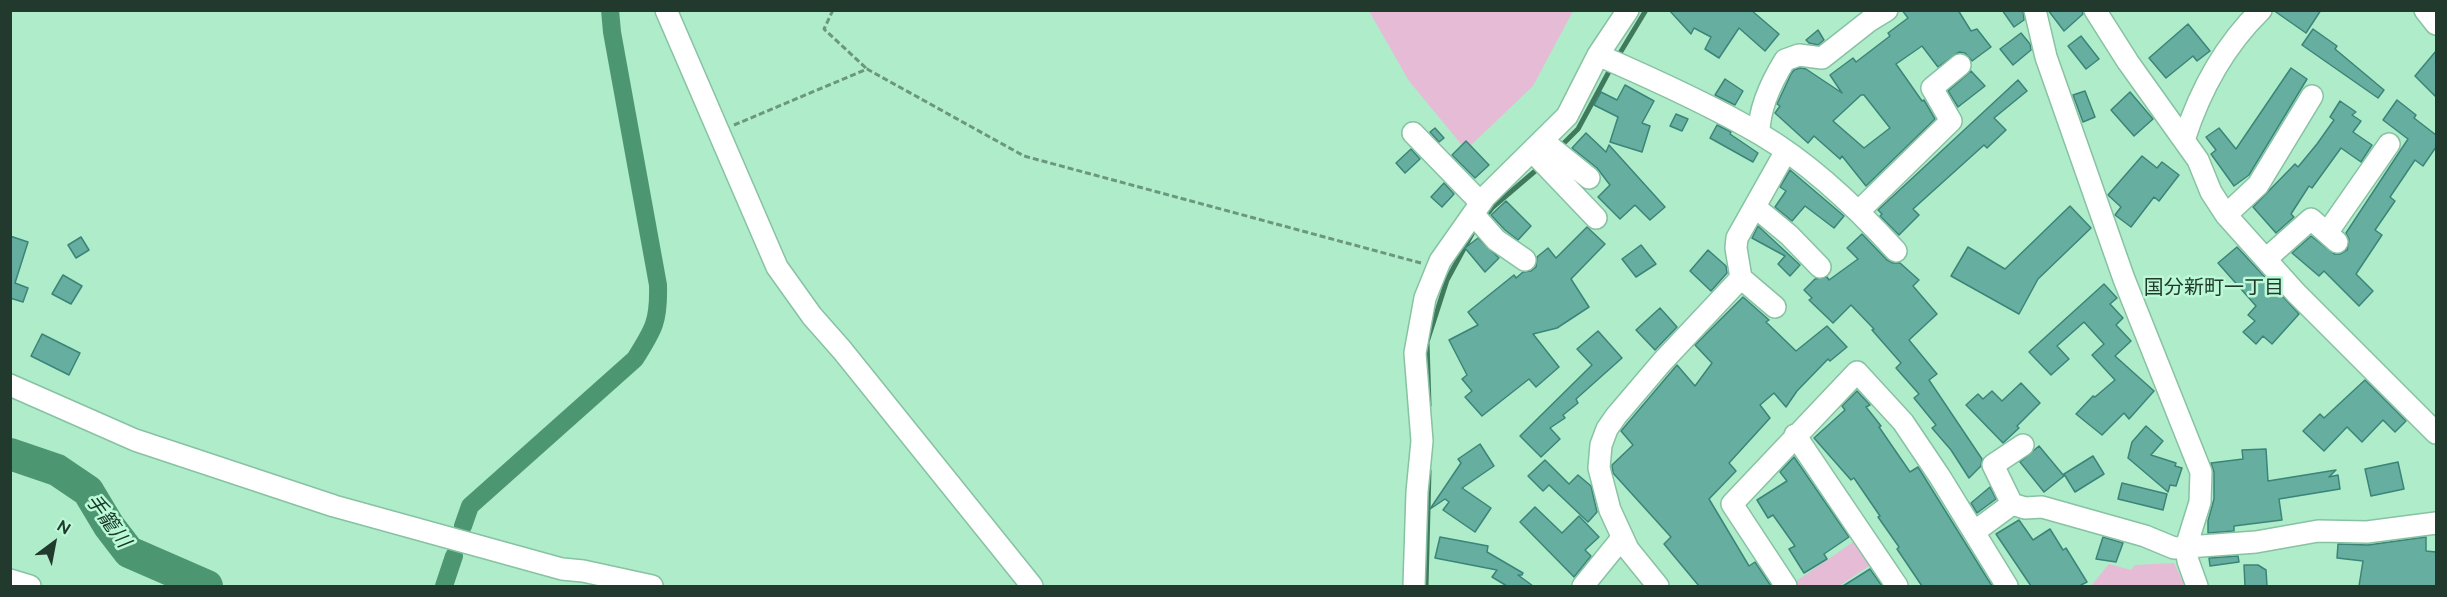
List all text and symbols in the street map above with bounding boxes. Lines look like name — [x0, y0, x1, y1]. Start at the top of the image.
district label: 国分新町一丁目 — [2144, 276, 2284, 300]
water label: 手籠川 — [81, 490, 135, 552]
north arrow — [24, 513, 84, 573]
text: N — [54, 516, 74, 539]

